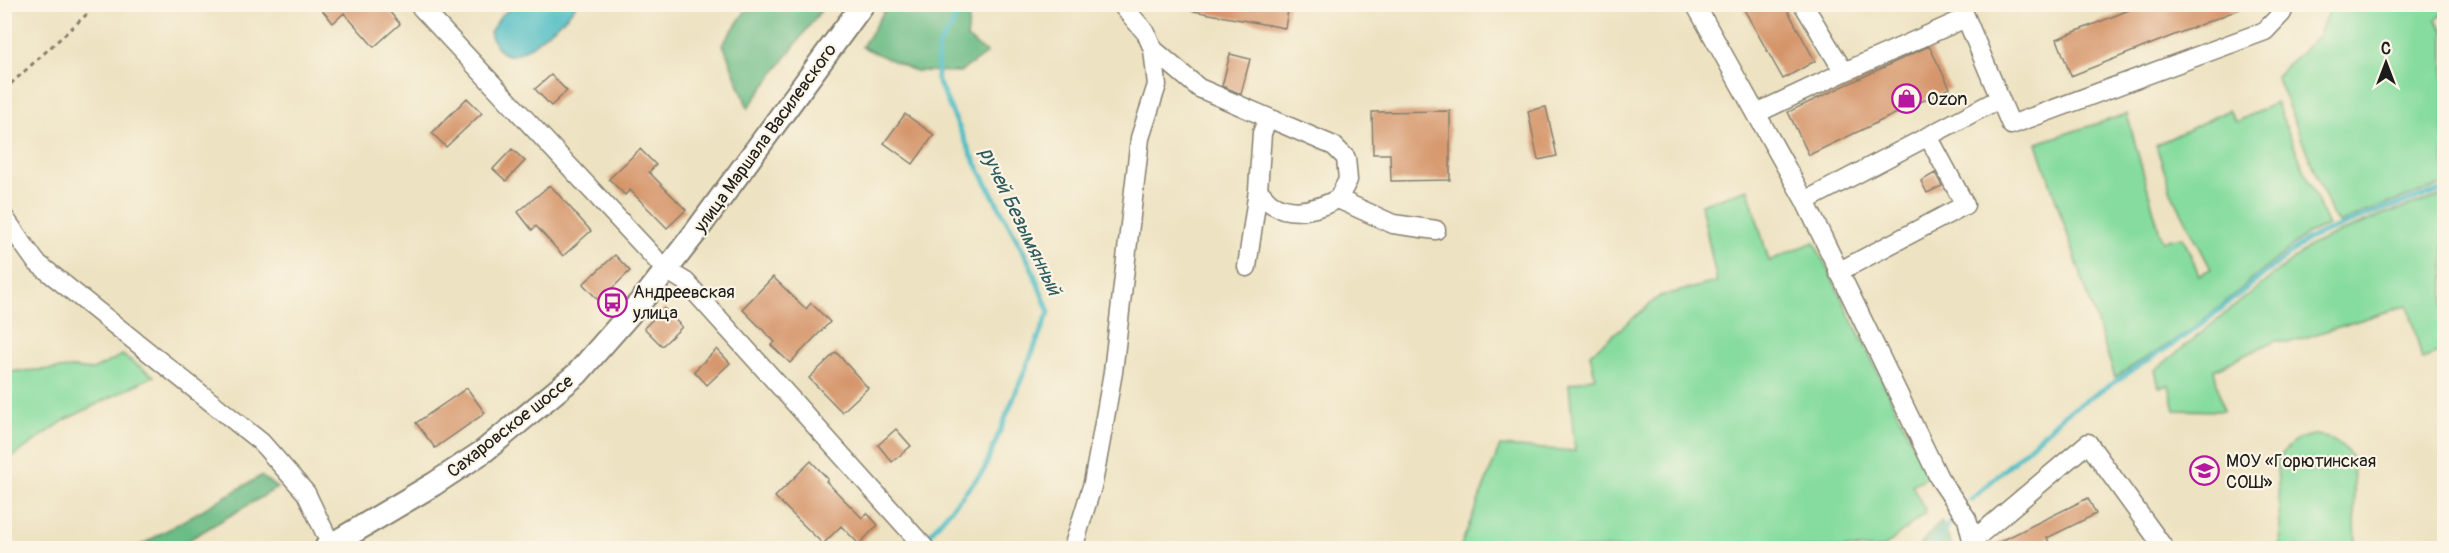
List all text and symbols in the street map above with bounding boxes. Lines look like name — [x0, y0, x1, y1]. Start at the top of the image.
north arrow — [2356, 33, 2416, 93]
street label: улица Маршала Василевского — [688, 39, 842, 238]
text: С — [2381, 39, 2391, 59]
shop icon: Ozon — [1890, 83, 1922, 115]
place label: Ozon — [1927, 88, 1967, 111]
water label: ручей Безымянный — [974, 143, 1068, 300]
place label: Андреевская улица — [632, 281, 735, 325]
bus stop icon: Андреевская улица — [596, 286, 628, 318]
street label: Сахаровское шоссе — [442, 370, 578, 483]
place label: МОУ «Горютинская СОШ» — [2226, 450, 2376, 494]
school or university icon: МОУ «Горютинская СОШ» — [2189, 455, 2221, 487]

